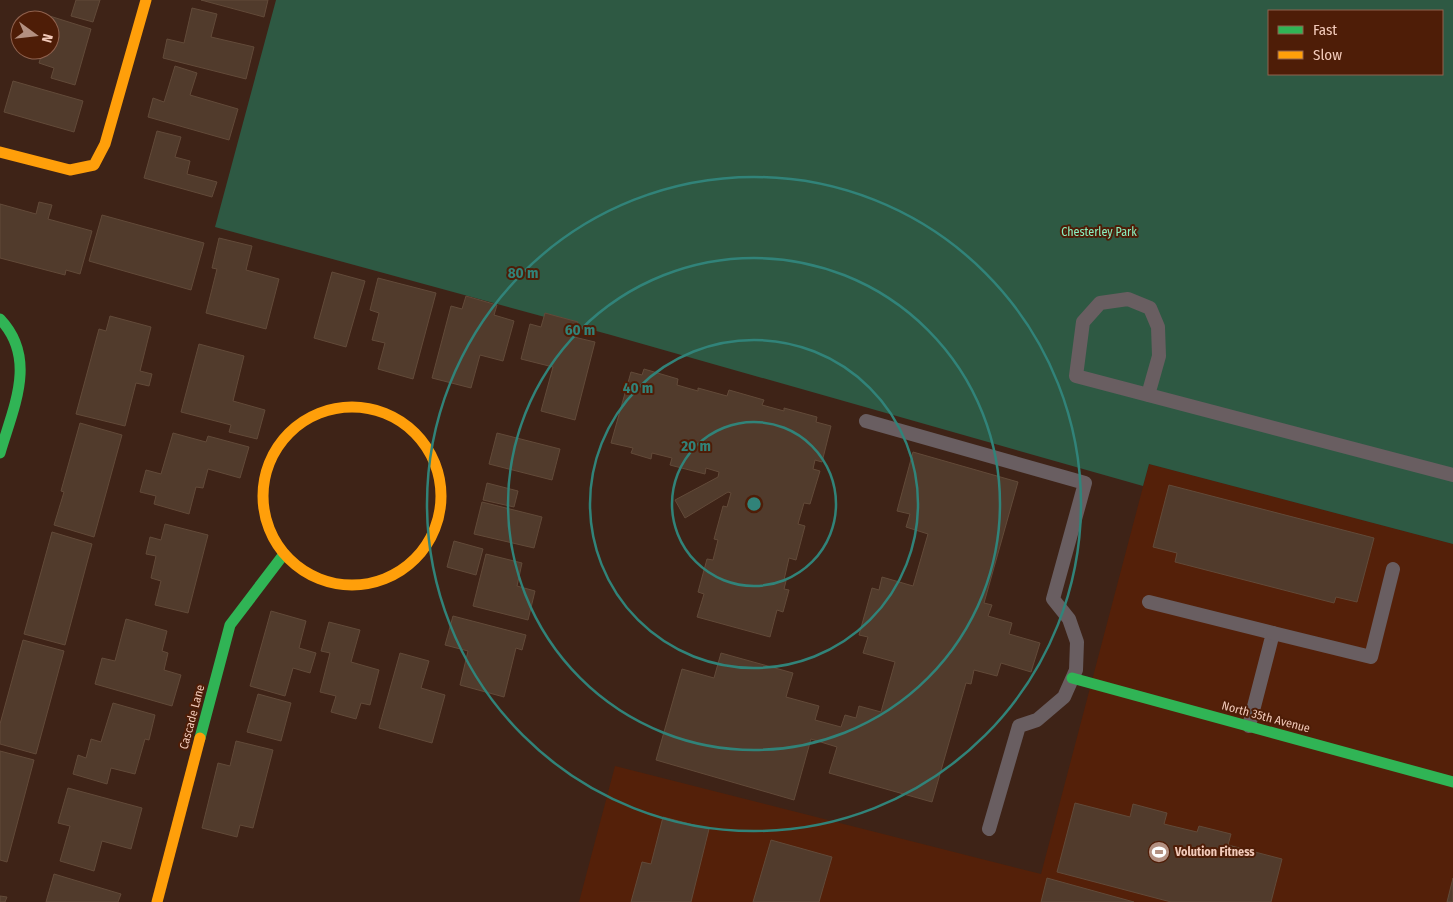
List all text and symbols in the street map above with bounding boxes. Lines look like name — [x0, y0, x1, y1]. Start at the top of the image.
north arrow — [10, 10, 60, 60]
legend — [1268, 10, 1443, 75]
text: Fast — [1313, 21, 1337, 39]
text: N — [38, 32, 56, 44]
text: Slow — [1313, 46, 1342, 64]
park label: Chesterley Park — [1061, 225, 1137, 239]
text: 80 m — [508, 264, 538, 282]
text: 60 m — [565, 321, 595, 339]
text: 40 m — [623, 379, 653, 397]
text: 20 m — [680, 437, 711, 455]
centre of rings — [745, 495, 763, 513]
street label: Cascade Lane — [177, 683, 207, 751]
street label: North 35th Avenue — [1220, 698, 1312, 736]
sports icon: Volution Fitness — [1147, 840, 1171, 864]
place label: Volution Fitness — [1174, 845, 1255, 859]

